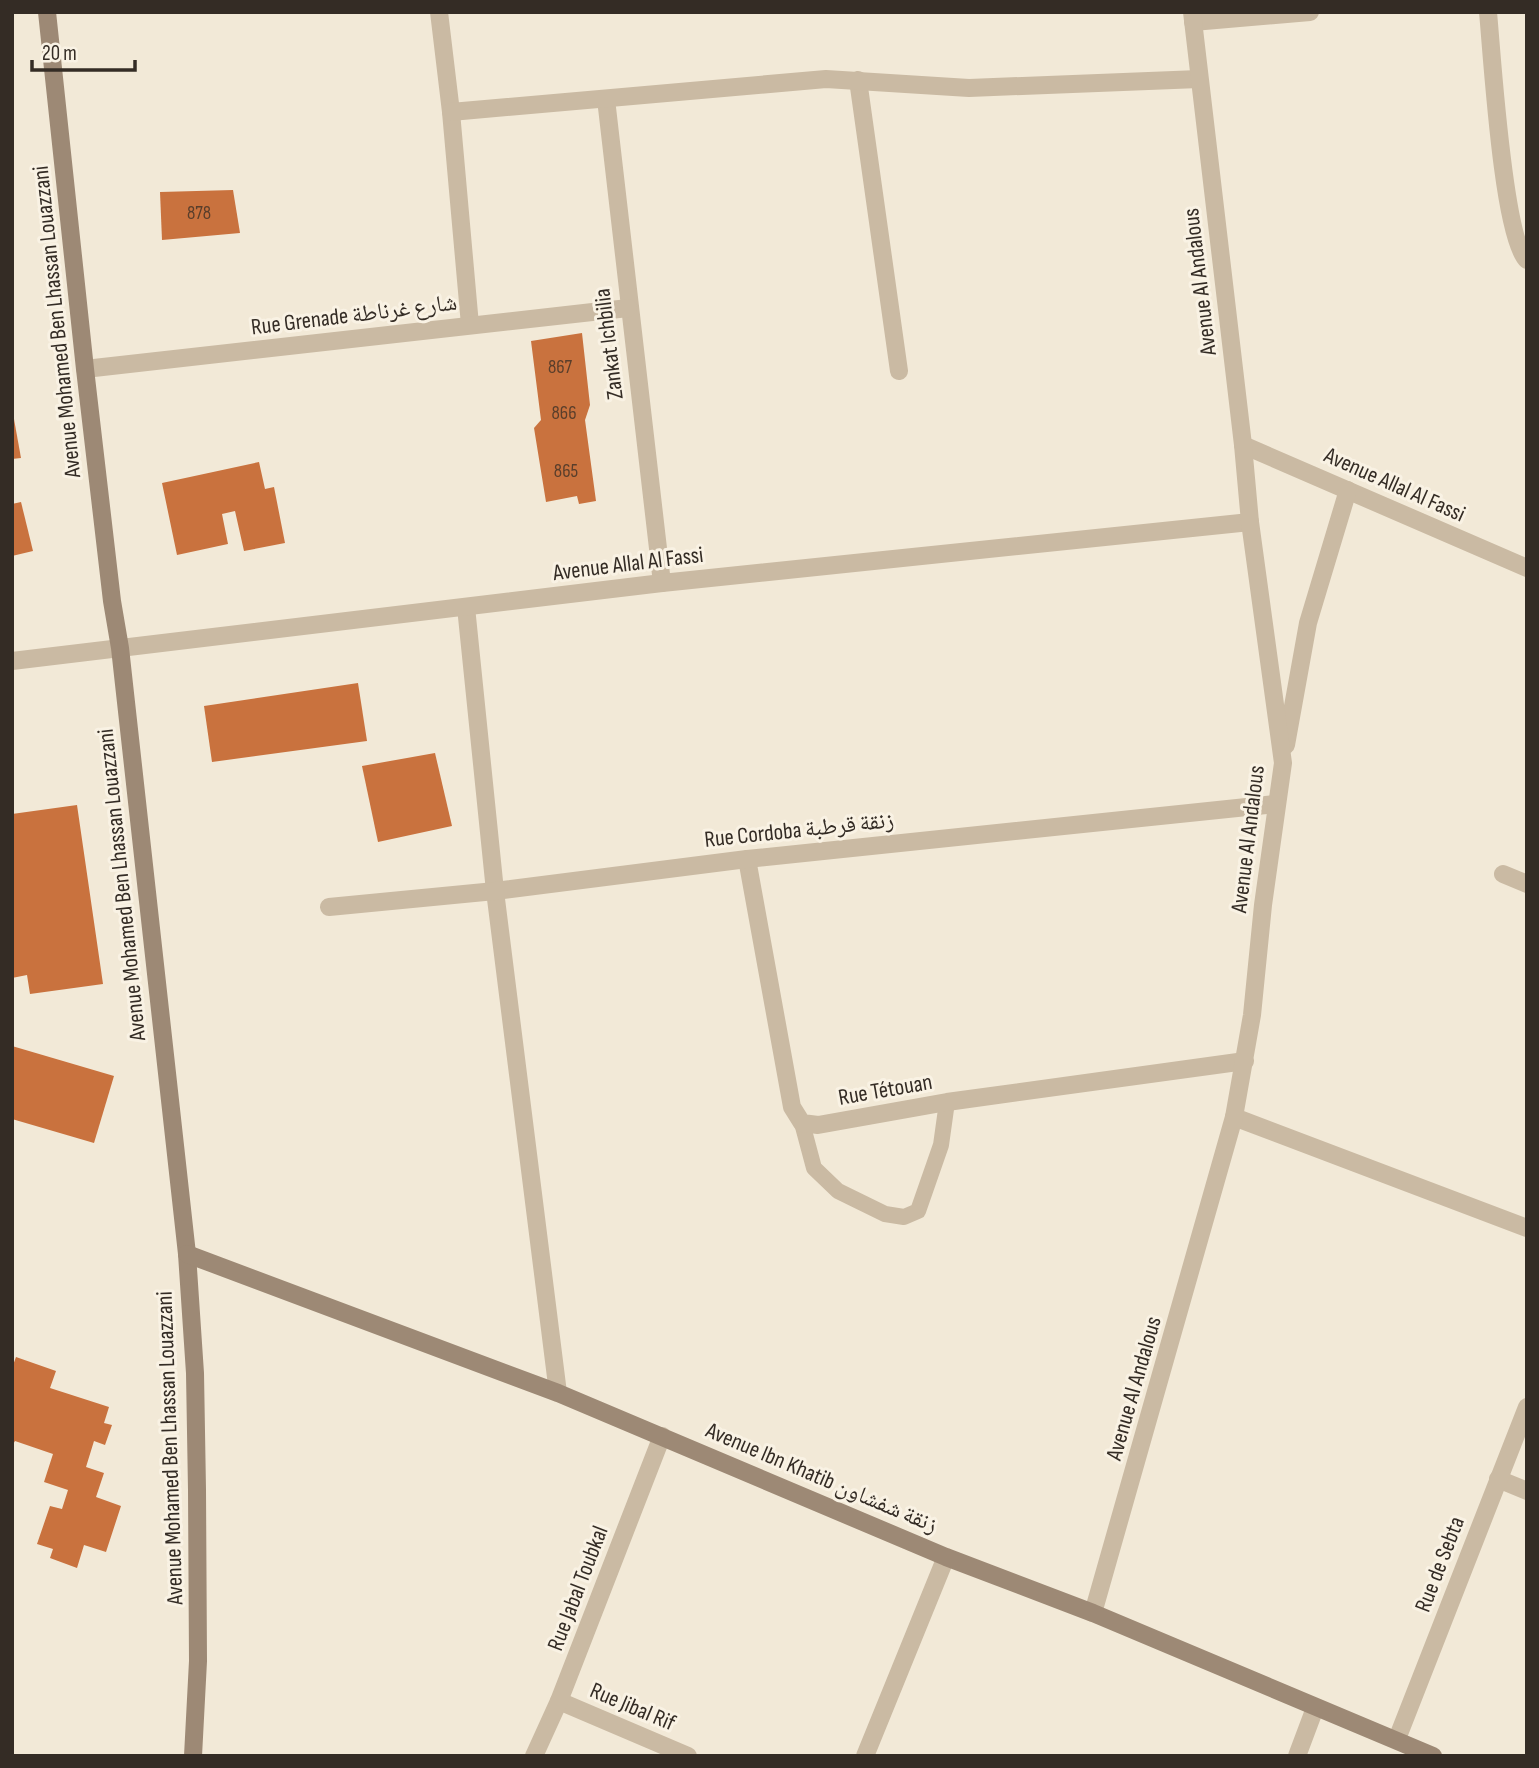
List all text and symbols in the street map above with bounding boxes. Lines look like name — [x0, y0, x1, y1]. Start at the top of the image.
scale bar — [32, 28, 135, 72]
text: 20 m — [42, 41, 77, 66]
street label: Avenue Mohamed Ben Lhassan Louazzani — [27, 165, 87, 480]
house number: 878 — [187, 202, 211, 225]
street label: Avenue Al Andalous — [1177, 207, 1223, 358]
street label: Zankat Ichbilia — [588, 287, 630, 401]
street label: Rue Grenade شارع غرناطة — [250, 288, 459, 342]
house number: 867 — [548, 356, 573, 379]
house number: 866 — [552, 402, 576, 425]
street label: Avenue Allal Al Fassi — [1319, 441, 1469, 528]
house number: 865 — [554, 460, 578, 483]
street label: Avenue Allal Al Fassi — [550, 541, 705, 587]
street label: Avenue Mohamed Ben Lhassan Louazzani — [92, 728, 152, 1043]
street label: Avenue Al Andalous — [1225, 764, 1271, 915]
street label: Rue Cordoba زنقة قرطبة — [703, 806, 895, 854]
street label: Rue Tétouan — [836, 1068, 934, 1112]
street label: Avenue Mohamed Ben Lhassan Louazzani — [151, 1291, 189, 1606]
street label: Avenue Al Andalous — [1100, 1313, 1168, 1464]
street label: Avenue Ibn Khatib زنقة شفشاون — [701, 1416, 942, 1539]
street label: Rue de Sebta — [1409, 1513, 1471, 1616]
street label: Rue Jabal Toubkal — [541, 1522, 615, 1655]
street label: Rue Jibal Rif — [586, 1676, 680, 1738]

